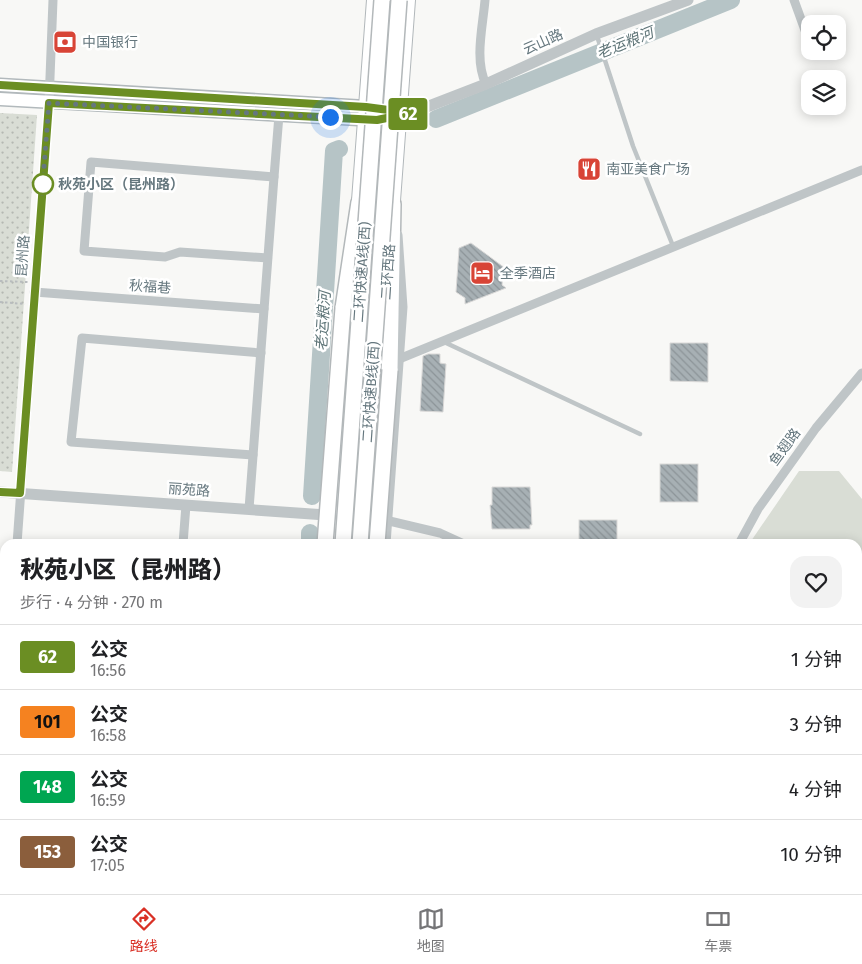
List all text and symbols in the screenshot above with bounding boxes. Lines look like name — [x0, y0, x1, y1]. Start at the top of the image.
map controls — [801, 15, 846, 115]
button: locate — [801, 15, 846, 60]
water label: 老运粮河 — [594, 22, 659, 63]
street label: 云山路 — [520, 26, 566, 58]
bank icon: 中国银行 — [52, 29, 78, 55]
place label: 中国银行 — [82, 34, 138, 51]
button: layers — [801, 70, 846, 115]
line badge: 62 — [386, 98, 430, 130]
text: 62 — [398, 103, 418, 125]
your location — [318, 105, 343, 130]
restaurant icon: 南亚美食广场 — [576, 156, 602, 182]
place label: 南亚美食广场 — [606, 161, 690, 178]
marker: 秋苑小区（昆州路） — [32, 173, 54, 195]
place label: 秋苑小区（昆州路） — [58, 176, 184, 193]
street label: 二环快速A线(西) — [350, 221, 374, 323]
street label: 昆州路 — [13, 234, 33, 278]
street label: 二环西路 — [378, 243, 398, 301]
hotel icon: 全季酒店 — [469, 260, 495, 286]
place label: 全季酒店 — [500, 265, 556, 282]
street label: 秋福巷 — [128, 277, 172, 297]
water label: 老运粮河 — [312, 287, 334, 352]
street label: 二环快速B线(西) — [359, 341, 383, 443]
street label: 鱼翅路 — [766, 425, 804, 469]
street label: 丽苑路 — [167, 480, 211, 500]
text: 秋苑小区（昆州路） — [20, 556, 236, 584]
button: heart — [790, 556, 842, 608]
text: 步行 · 4 分钟 · 270 m — [20, 593, 163, 612]
text: 公交 — [90, 638, 128, 661]
text: 62 — [38, 646, 57, 668]
text: 1 分钟 — [791, 648, 842, 671]
text: 16:56 — [90, 661, 126, 680]
text: 公交 — [90, 703, 128, 726]
text: 101 — [34, 711, 61, 733]
text: 3 分钟 — [789, 713, 842, 736]
text: 16:58 — [90, 726, 126, 745]
text: 公交 — [90, 768, 128, 791]
text: 148 — [33, 776, 62, 798]
text: 4 分钟 — [789, 778, 842, 801]
text: 16:59 — [90, 791, 126, 810]
text: 公交 — [90, 833, 128, 856]
text: 153 — [34, 841, 61, 863]
text: 10 分钟 — [780, 843, 842, 866]
text: 17:05 — [90, 856, 125, 875]
tab: 路线 — [130, 905, 158, 955]
tab: 地图 — [417, 905, 445, 955]
tab: 车票 — [704, 905, 732, 955]

